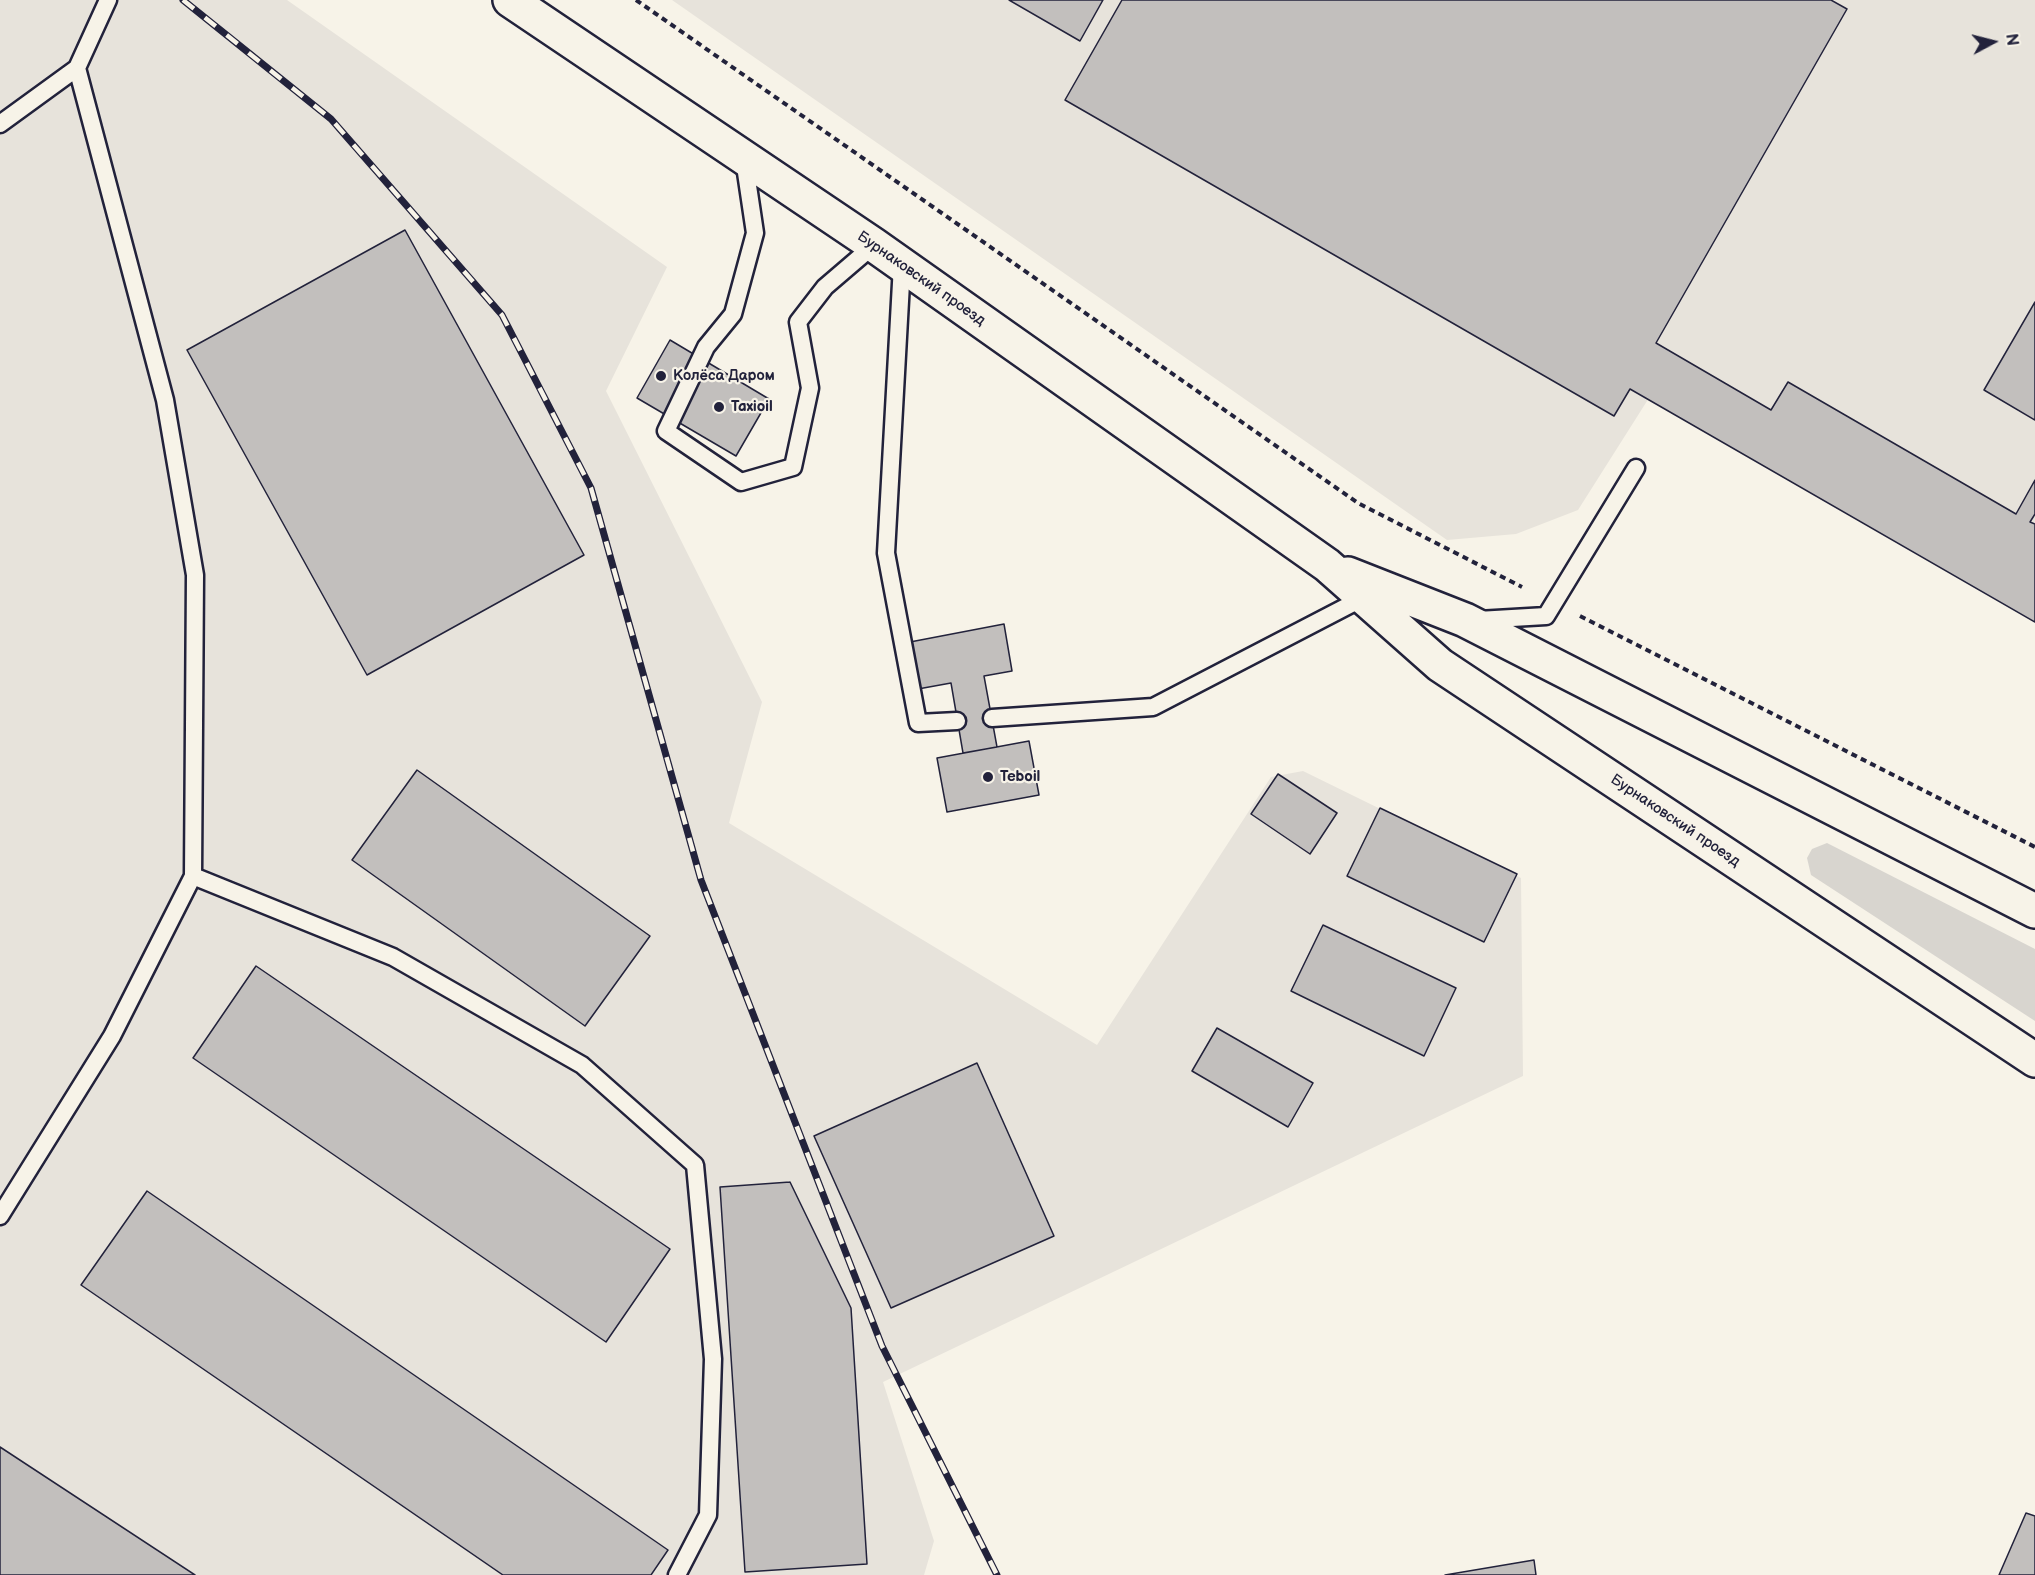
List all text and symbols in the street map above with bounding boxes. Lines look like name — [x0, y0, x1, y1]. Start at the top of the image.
north arrow — [1963, 12, 2023, 72]
text: N — [2001, 33, 2022, 47]
street label: Бурнаковский проезд — [853, 228, 989, 330]
place label: Колёса Даром — [673, 367, 775, 385]
marker: Колёса Даром — [654, 369, 668, 383]
place label: Taxioil — [731, 398, 773, 416]
marker: Taxioil — [712, 400, 726, 414]
place label: Teboil — [1000, 768, 1040, 786]
marker: Teboil — [981, 770, 995, 784]
street label: Бурнаковский проезд — [1607, 771, 1743, 871]

